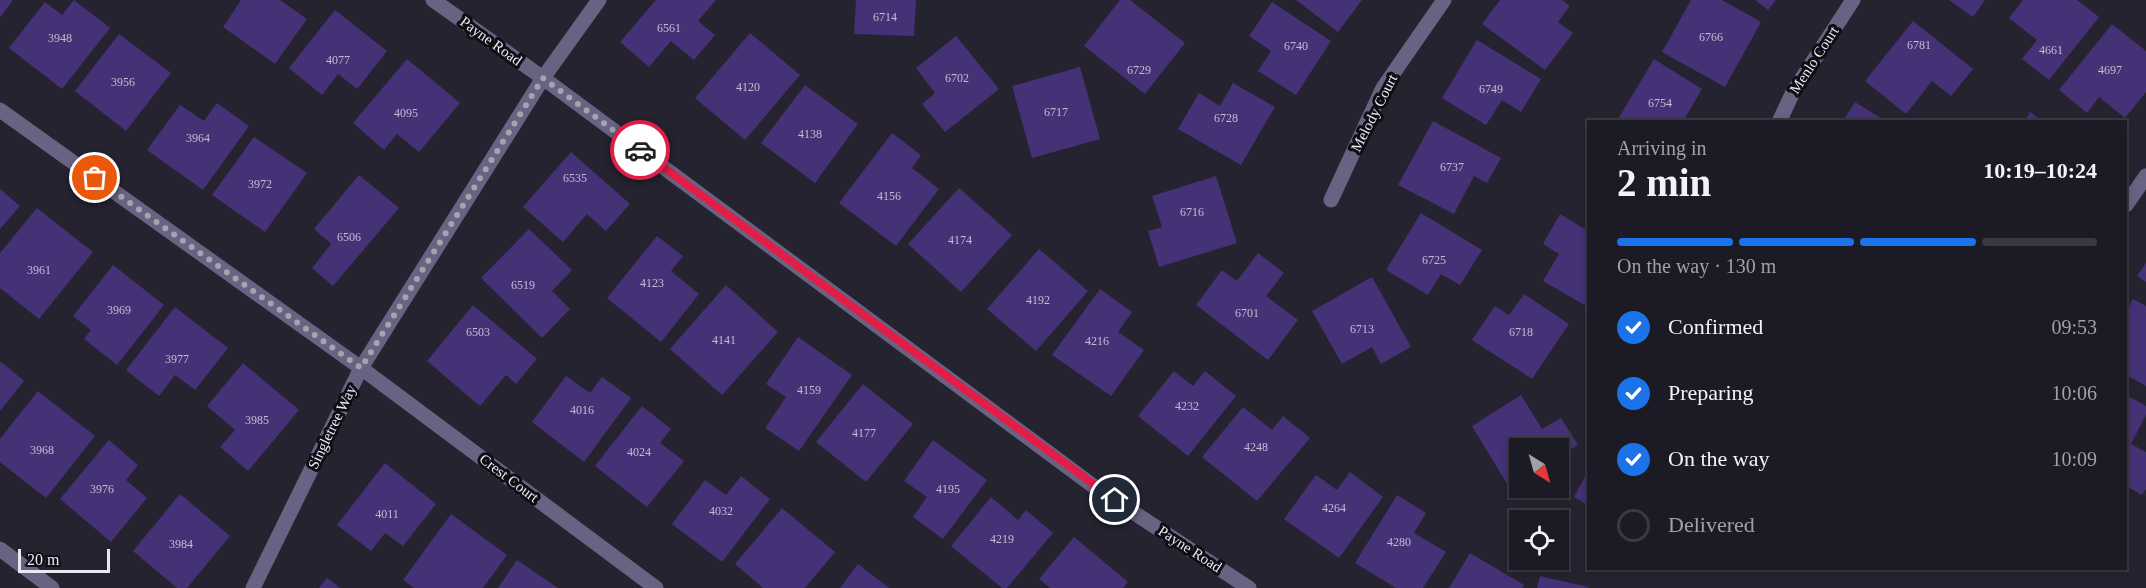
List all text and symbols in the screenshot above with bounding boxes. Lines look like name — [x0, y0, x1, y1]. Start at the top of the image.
house number: 6714 — [873, 10, 897, 24]
street label: Payne Road — [457, 13, 525, 69]
house number: 6561 — [657, 21, 681, 35]
street label: Menlo Court — [1786, 23, 1842, 97]
house number: 6766 — [1699, 30, 1723, 44]
house number: 3948 — [48, 31, 72, 45]
house number: 6781 — [1907, 38, 1931, 52]
house number: 6740 — [1284, 39, 1308, 53]
house number: 4661 — [2039, 43, 2063, 57]
house number: 4077 — [326, 53, 350, 67]
house number: 6729 — [1127, 63, 1151, 77]
house number: 4697 — [2098, 63, 2122, 77]
house number: 6702 — [945, 71, 969, 85]
street label: Melody Court — [1348, 71, 1401, 154]
house number: 3956 — [111, 75, 135, 89]
house number: 4120 — [736, 80, 760, 94]
house number: 6749 — [1479, 82, 1503, 96]
house number: 6754 — [1648, 96, 1672, 110]
house number: 6717 — [1044, 105, 1068, 119]
house number: 4095 — [394, 106, 418, 120]
house number: 6728 — [1214, 111, 1238, 125]
courier — [610, 120, 670, 180]
house number: 4138 — [798, 127, 822, 141]
house number: 3964 — [186, 131, 210, 145]
icon: car — [624, 134, 657, 167]
text: Arriving in — [1617, 137, 1706, 159]
pin — [69, 152, 120, 203]
text: 10:19–10:24 — [1983, 158, 2097, 183]
house number: 6737 — [1440, 160, 1464, 174]
icon: bag — [78, 161, 111, 194]
text: 2 min — [1617, 161, 1711, 204]
house number: 6535 — [563, 171, 587, 185]
house number: 3972 — [248, 177, 272, 191]
house number: 4156 — [877, 189, 901, 203]
house number: 6716 — [1180, 205, 1204, 219]
house number: 6506 — [337, 230, 361, 244]
house number: 4174 — [948, 233, 972, 247]
house number: 6725 — [1422, 253, 1446, 267]
text: On the way · 130 m — [1617, 255, 1776, 277]
house number: 3961 — [27, 263, 51, 277]
house number: 4123 — [640, 276, 664, 290]
house number: 6519 — [511, 278, 535, 292]
house number: 4192 — [1026, 293, 1050, 307]
house number: 3969 — [107, 303, 131, 317]
house number: 6701 — [1235, 306, 1259, 320]
icon: check — [1617, 311, 1650, 344]
text: Confirmed — [1668, 314, 1763, 339]
text: 09:53 — [2051, 316, 2097, 338]
house number: 6713 — [1350, 322, 1374, 336]
house number: 6503 — [466, 325, 490, 339]
house number: 6718 — [1509, 325, 1533, 339]
house number: 4141 — [712, 333, 736, 347]
house number: 4216 — [1085, 334, 1109, 348]
house number: 3977 — [165, 352, 189, 366]
icon: check — [1617, 377, 1650, 410]
text: Preparing — [1668, 380, 1754, 405]
street label: Singletree Way — [305, 382, 359, 472]
text: 10:06 — [2051, 382, 2097, 404]
house number: 4159 — [797, 383, 821, 397]
house number: 4232 — [1175, 399, 1199, 413]
house number: 4016 — [570, 403, 594, 417]
house number: 3985 — [245, 413, 269, 427]
house number: 4177 — [852, 426, 876, 440]
north arrow — [1509, 438, 1569, 498]
map controls — [1509, 438, 1569, 570]
house number: 4248 — [1244, 440, 1268, 454]
house number: 3968 — [30, 443, 54, 457]
icon: check — [1617, 443, 1650, 476]
house number: 4024 — [627, 445, 651, 459]
text: On the way — [1668, 446, 1769, 471]
text: 10:09 — [2051, 448, 2097, 470]
street label: Crest Court — [476, 451, 542, 506]
pin — [1089, 474, 1140, 525]
house number: 3976 — [90, 482, 114, 496]
house number: 4195 — [936, 482, 960, 496]
icon: home — [1098, 483, 1131, 516]
house number: 4264 — [1322, 501, 1346, 515]
house number: 4032 — [709, 504, 733, 518]
house number: 4011 — [375, 507, 399, 521]
button: locate — [1509, 510, 1569, 570]
text: Delivered — [1668, 512, 1755, 537]
street label: Payne Road — [1155, 523, 1225, 576]
house number: 4219 — [990, 532, 1014, 546]
house number: 4280 — [1387, 535, 1411, 549]
house number: 3984 — [169, 537, 193, 551]
scale bar — [18, 546, 110, 574]
text: 20 m — [27, 551, 59, 568]

